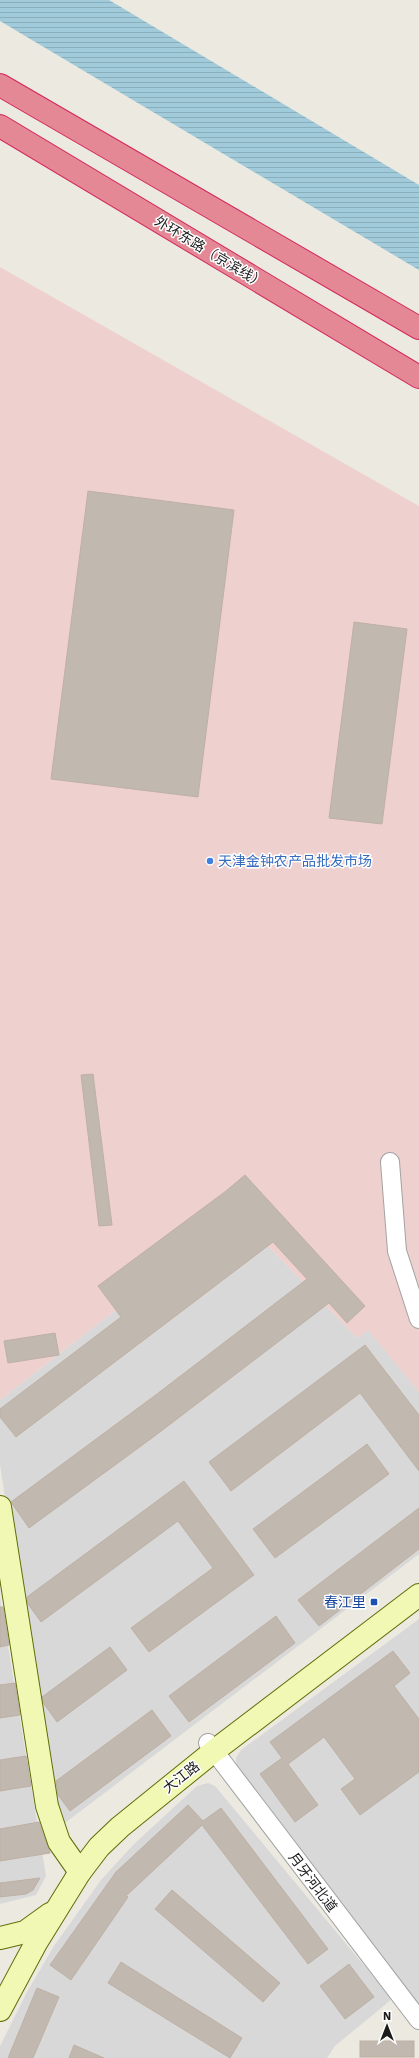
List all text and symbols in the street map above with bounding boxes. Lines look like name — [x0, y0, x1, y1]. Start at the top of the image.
street label: 外环东路（京滨线） — [152, 213, 268, 291]
place label: 天津金钟农产品批发市场 — [218, 853, 372, 869]
marker: 天津金钟农产品批发市场 — [205, 856, 215, 866]
place label: 春江里 — [324, 1594, 366, 1610]
marker: 春江里 — [369, 1597, 379, 1607]
street label: 大江路 — [160, 1758, 202, 1796]
street label: 月牙河北道 — [286, 1849, 340, 1915]
north arrow — [367, 2006, 407, 2046]
text: N — [383, 2010, 391, 2023]

